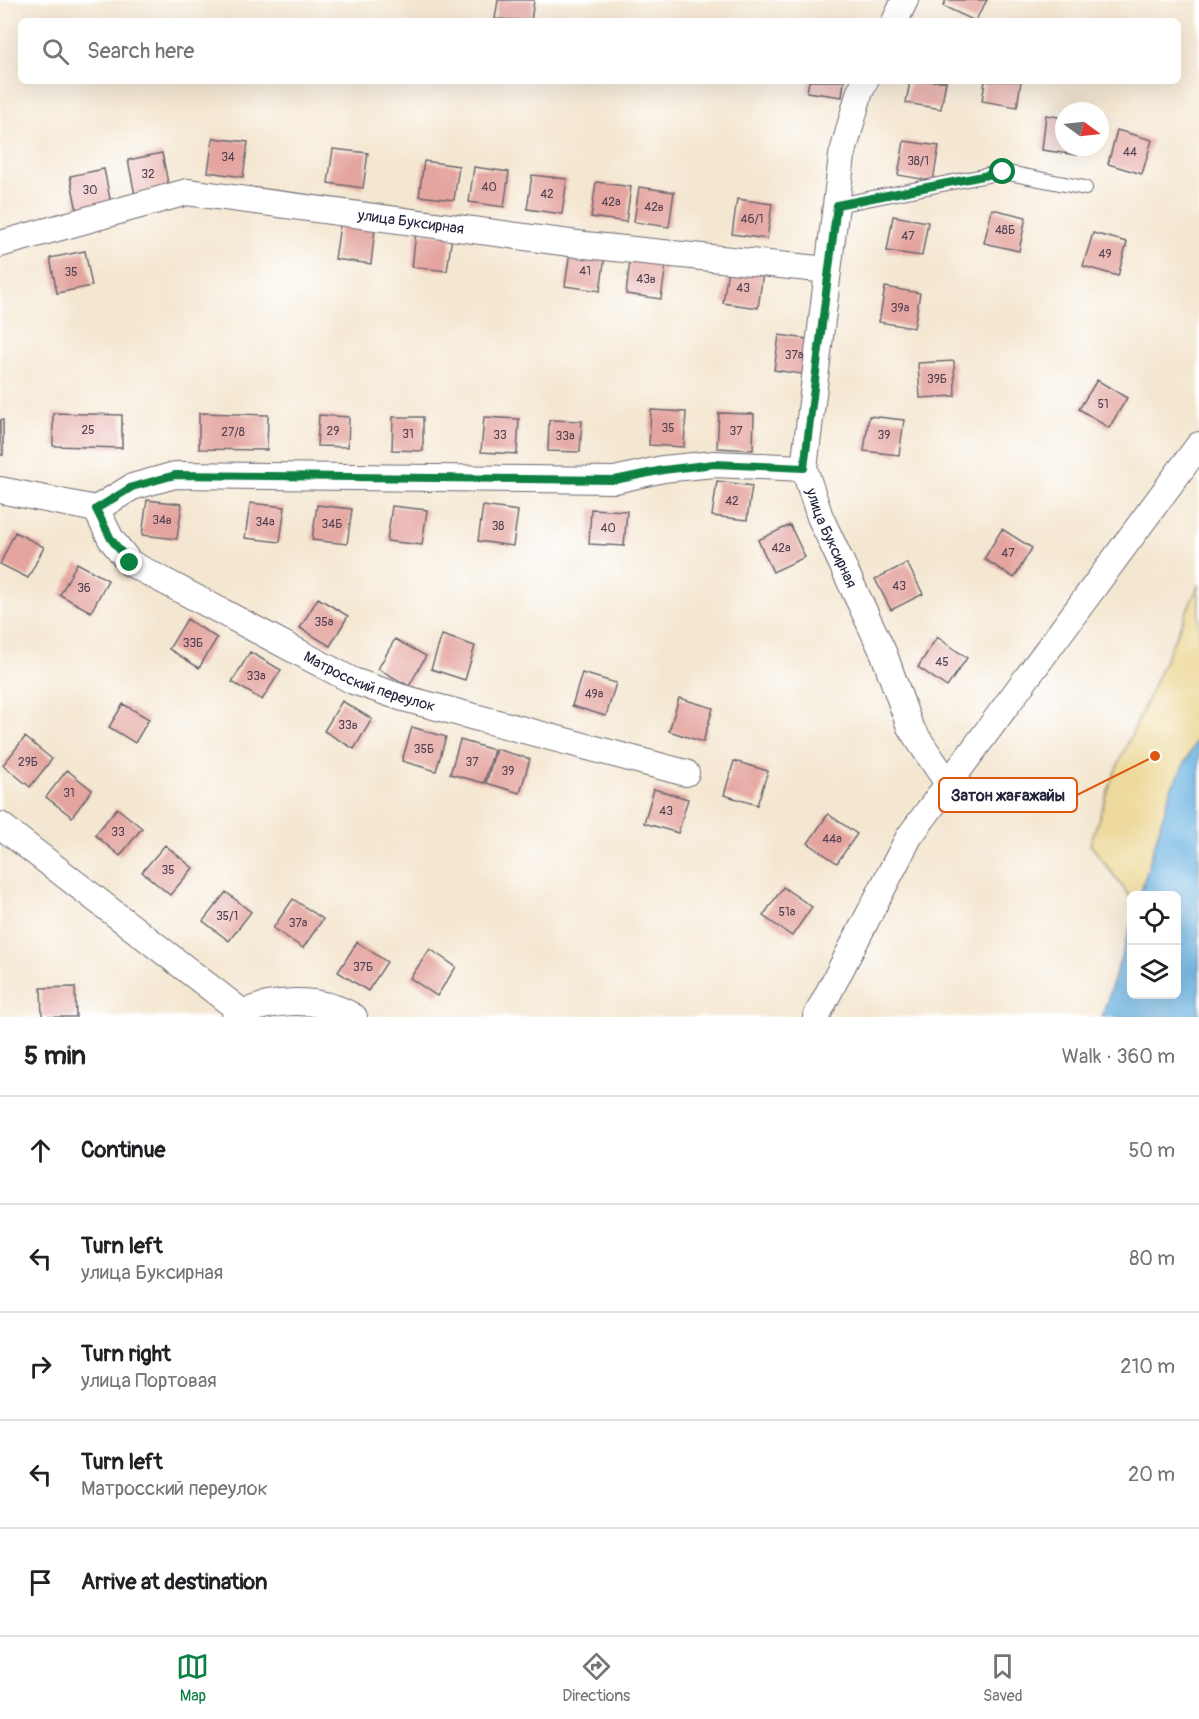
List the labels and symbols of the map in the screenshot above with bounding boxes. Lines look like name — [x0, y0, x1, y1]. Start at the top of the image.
north arrow — [1055, 102, 1109, 156]
house number: 44 — [1123, 145, 1137, 160]
house number: 34 — [221, 150, 235, 165]
house number: 38/1 — [907, 154, 929, 169]
route start — [989, 158, 1015, 184]
house number: 32 — [141, 167, 155, 182]
house number: 40 — [481, 180, 497, 195]
house number: 30 — [83, 183, 97, 198]
house number: 42 — [540, 187, 554, 202]
house number: 42а — [601, 195, 621, 210]
house number: 42в — [644, 200, 664, 215]
street label: улица Буксирная — [356, 205, 465, 238]
house number: 46/1 — [741, 212, 763, 227]
house number: 48Б — [995, 223, 1015, 238]
house number: 47 — [901, 229, 915, 244]
house number: 49 — [1098, 247, 1112, 262]
house number: 41 — [579, 264, 591, 279]
house number: 35 — [64, 265, 78, 280]
house number: 43в — [636, 272, 656, 287]
house number: 43 — [736, 281, 750, 296]
house number: 39а — [891, 301, 910, 316]
house number: 37а — [785, 348, 804, 363]
house number: 39Б — [927, 372, 947, 387]
house number: 51 — [1097, 397, 1109, 412]
house number: 35 — [661, 421, 675, 436]
house number: 25 — [81, 423, 95, 438]
house number: 29 — [327, 424, 339, 439]
house number: 37 — [729, 424, 743, 439]
house number: 27/8 — [221, 425, 245, 440]
house number: 31 — [402, 427, 414, 442]
house number: 33 — [493, 428, 507, 443]
house number: 39 — [878, 428, 890, 443]
house number: 33а — [556, 429, 575, 444]
street label: улица Буксирная — [801, 485, 861, 591]
house number: 42 — [725, 494, 739, 509]
house number: 34в — [152, 513, 172, 528]
house number: 34а — [255, 515, 275, 530]
house number: 34Б — [322, 517, 342, 532]
house number: 38 — [492, 519, 504, 534]
house number: 40 — [600, 521, 616, 536]
house number: 42а — [771, 541, 791, 556]
house number: 47 — [1001, 546, 1015, 561]
route end — [116, 549, 142, 575]
house number: 43 — [892, 579, 906, 594]
house number: 36 — [77, 581, 91, 596]
house number: 35а — [315, 615, 334, 630]
house number: 33Б — [183, 636, 203, 651]
street label: Матросский переулок — [300, 647, 437, 716]
house number: 45 — [935, 655, 949, 670]
house number: 33а — [247, 669, 266, 684]
house number: 49а — [585, 687, 604, 702]
house number: 33в — [338, 718, 358, 733]
house number: 35Б — [414, 742, 434, 757]
house number: 29Б — [18, 755, 38, 770]
house number: 37 — [465, 755, 479, 770]
house number: 39 — [502, 764, 514, 779]
callout: Затон жағажайы — [939, 778, 1077, 812]
house number: 31 — [63, 786, 75, 801]
text: Затон жағажайы — [951, 786, 1065, 806]
house number: 43 — [659, 804, 673, 819]
house number: 33 — [111, 825, 125, 840]
house number: 44а — [822, 832, 842, 847]
house number: 35 — [161, 863, 175, 878]
house number: 51а — [779, 905, 796, 920]
house number: 35/1 — [216, 909, 238, 924]
house number: 37а — [289, 916, 308, 931]
house number: 37Б — [353, 960, 373, 975]

